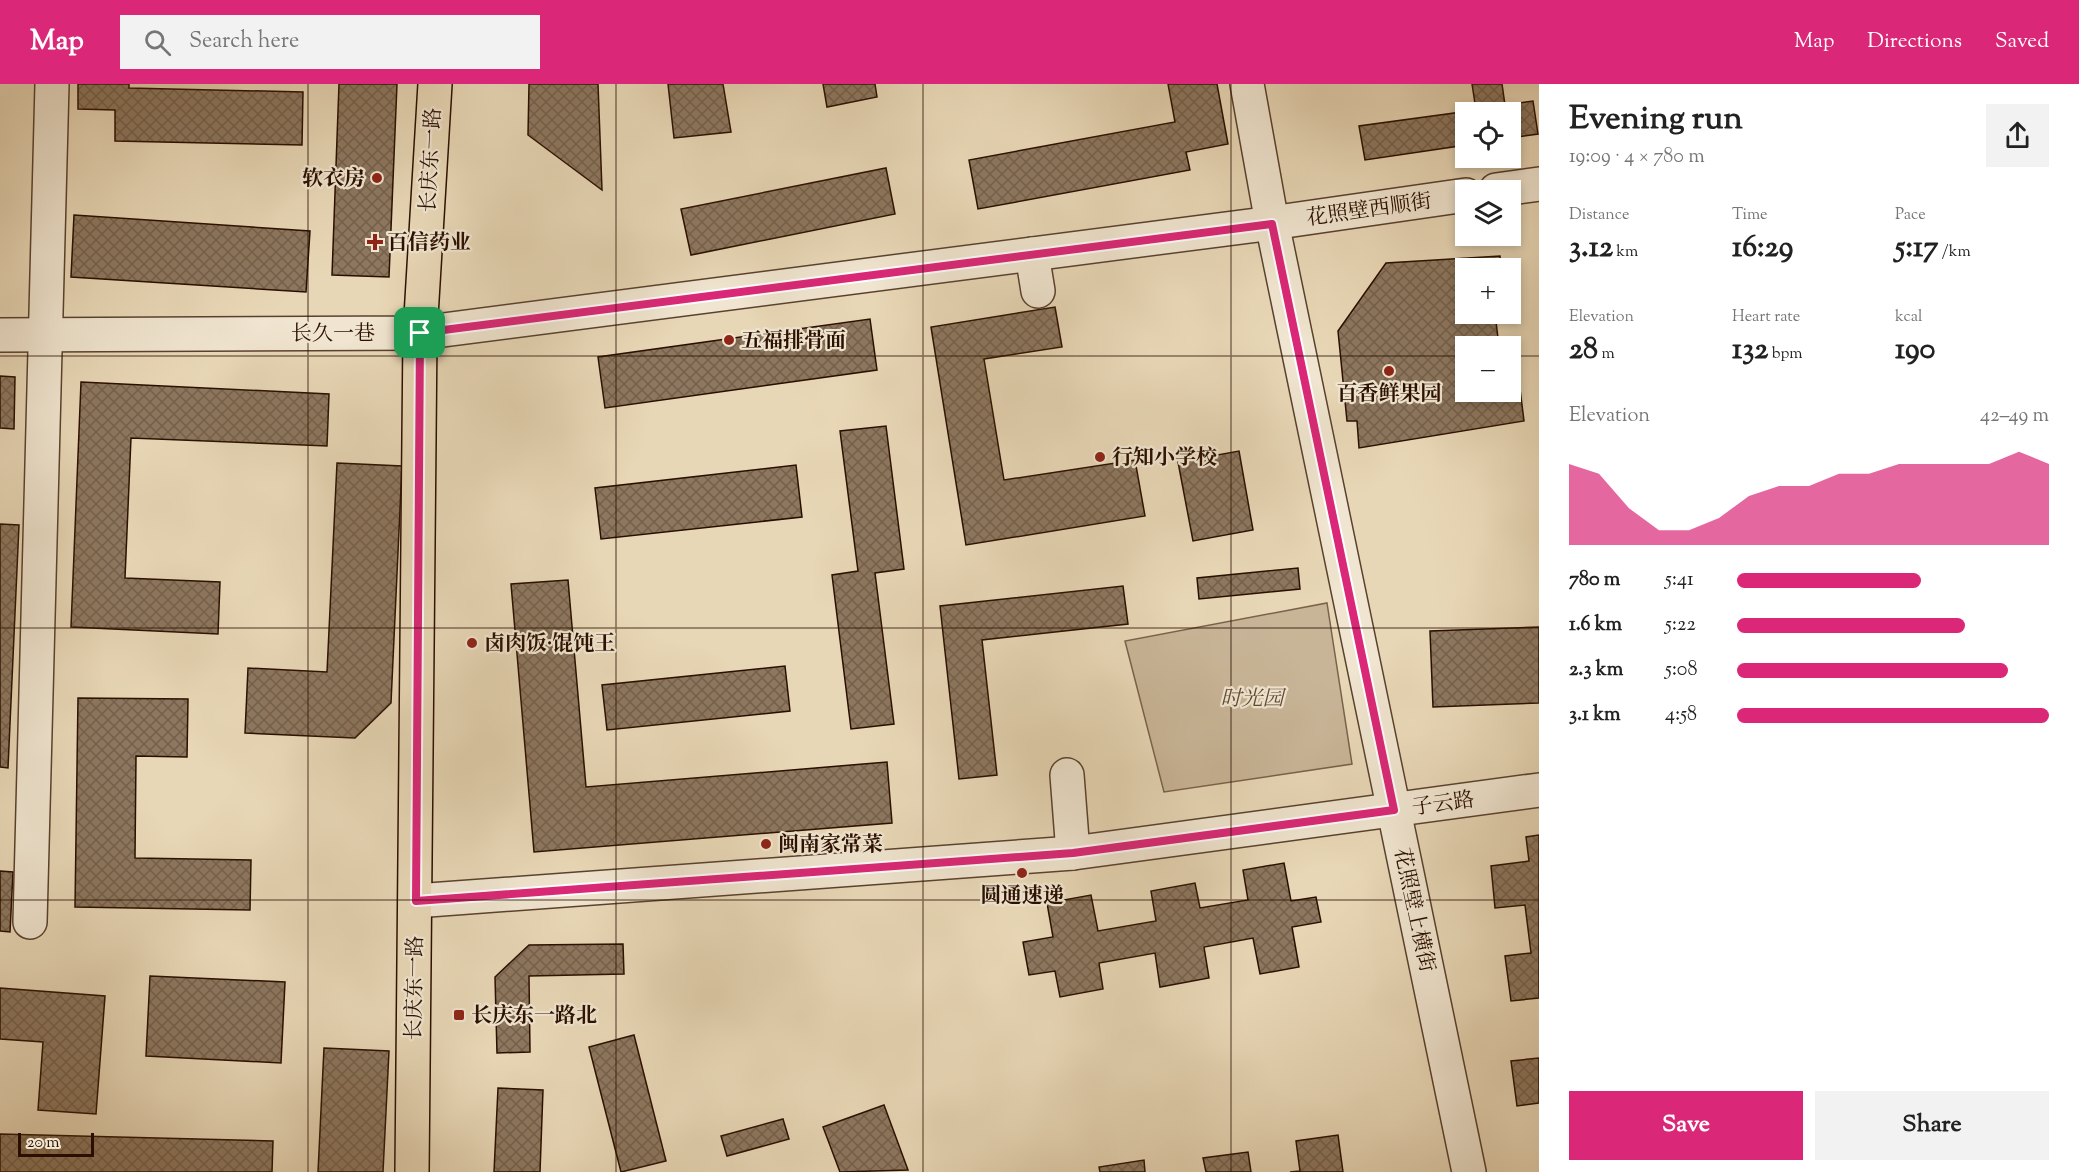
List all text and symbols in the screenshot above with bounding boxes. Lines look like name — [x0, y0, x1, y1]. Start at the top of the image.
search box — [120, 15, 540, 69]
text: Map — [30, 22, 84, 62]
icon: search — [141, 26, 174, 59]
text: Search here — [189, 26, 299, 58]
text: Map — [1794, 27, 1834, 57]
text: Directions — [1867, 27, 1962, 57]
text: Saved — [1995, 27, 2049, 57]
text: Evening run — [1569, 96, 1743, 144]
map controls — [1455, 102, 1521, 402]
button: locate — [1455, 102, 1521, 168]
button: share — [1986, 104, 2049, 167]
street label: 长庆东一路 — [414, 107, 450, 213]
text: 19:09 · 4 × 780 m — [1569, 143, 1705, 172]
place label: 软衣房 — [302, 165, 365, 195]
marker: 软衣房 — [370, 171, 384, 185]
button: layers — [1455, 180, 1521, 246]
street label: 花照壁西顺街 — [1305, 187, 1434, 235]
text: Distance — [1569, 204, 1629, 227]
text: Time — [1732, 204, 1768, 227]
text: Pace — [1895, 204, 1926, 227]
text: 3.12 — [1569, 227, 1613, 270]
text: 16:29 — [1732, 227, 1793, 270]
text: 5:17 — [1895, 227, 1938, 270]
place label: 百信药业 — [387, 229, 471, 259]
marker: 百信药业 — [368, 235, 382, 249]
text: km — [1613, 241, 1638, 264]
text: /km — [1938, 241, 1971, 264]
button: + — [1455, 258, 1521, 324]
text: Elevation — [1569, 306, 1634, 329]
text: Heart rate — [1732, 306, 1800, 329]
text: kcal — [1895, 306, 1923, 329]
pin — [394, 307, 445, 358]
icon: arrive — [403, 316, 436, 349]
street label: 长久一巷 — [291, 320, 375, 350]
place label: 五福排骨面 — [741, 327, 846, 357]
text: 28 — [1569, 329, 1598, 372]
text: 132 — [1732, 329, 1768, 372]
text: 190 — [1895, 329, 1935, 372]
marker: 五福排骨面 — [722, 333, 736, 347]
button: − — [1455, 336, 1521, 402]
text: m — [1598, 343, 1615, 366]
text: bpm — [1768, 343, 1803, 366]
marker: 百香鲜果园 — [1382, 364, 1396, 378]
place label: 百香鲜果园 — [1337, 380, 1442, 410]
text: Elevation — [1569, 402, 1650, 431]
text: 42–49 m — [1980, 402, 2049, 431]
place label: 行知小学校 — [1112, 444, 1217, 474]
marker: 行知小学校 — [1093, 450, 1107, 464]
text: 780 m — [1569, 566, 1620, 595]
text: 5:41 — [1665, 566, 1694, 595]
text: 1.6 km — [1569, 611, 1622, 640]
text: 5:22 — [1665, 611, 1696, 640]
place label: 卤肉饭·馄饨王 — [484, 630, 615, 660]
marker: 卤肉饭·馄饨王 — [465, 636, 479, 650]
text: 2.3 km — [1569, 656, 1623, 685]
text: 5:08 — [1665, 656, 1697, 685]
park label: 时光园 — [1221, 685, 1286, 715]
text: 3.1 km — [1569, 701, 1621, 730]
text: 4:58 — [1665, 701, 1697, 730]
street label: 子云路 — [1410, 786, 1477, 824]
place label: 闽南家常菜 — [778, 831, 883, 861]
marker: 闽南家常菜 — [759, 837, 773, 851]
street label: 花照壁上横街 — [1385, 846, 1441, 975]
marker: 圆通速递 — [1015, 866, 1029, 880]
place label: 圆通速递 — [980, 882, 1064, 912]
street label: 长庆东一路 — [400, 935, 432, 1041]
place label: 长庆东一路北 — [471, 1002, 597, 1032]
marker: 长庆东一路北 — [452, 1008, 466, 1022]
button: Save — [1569, 1091, 1803, 1160]
button: Share — [1815, 1091, 2049, 1160]
scale bar — [18, 1130, 94, 1158]
text: 20 m — [27, 1132, 60, 1155]

